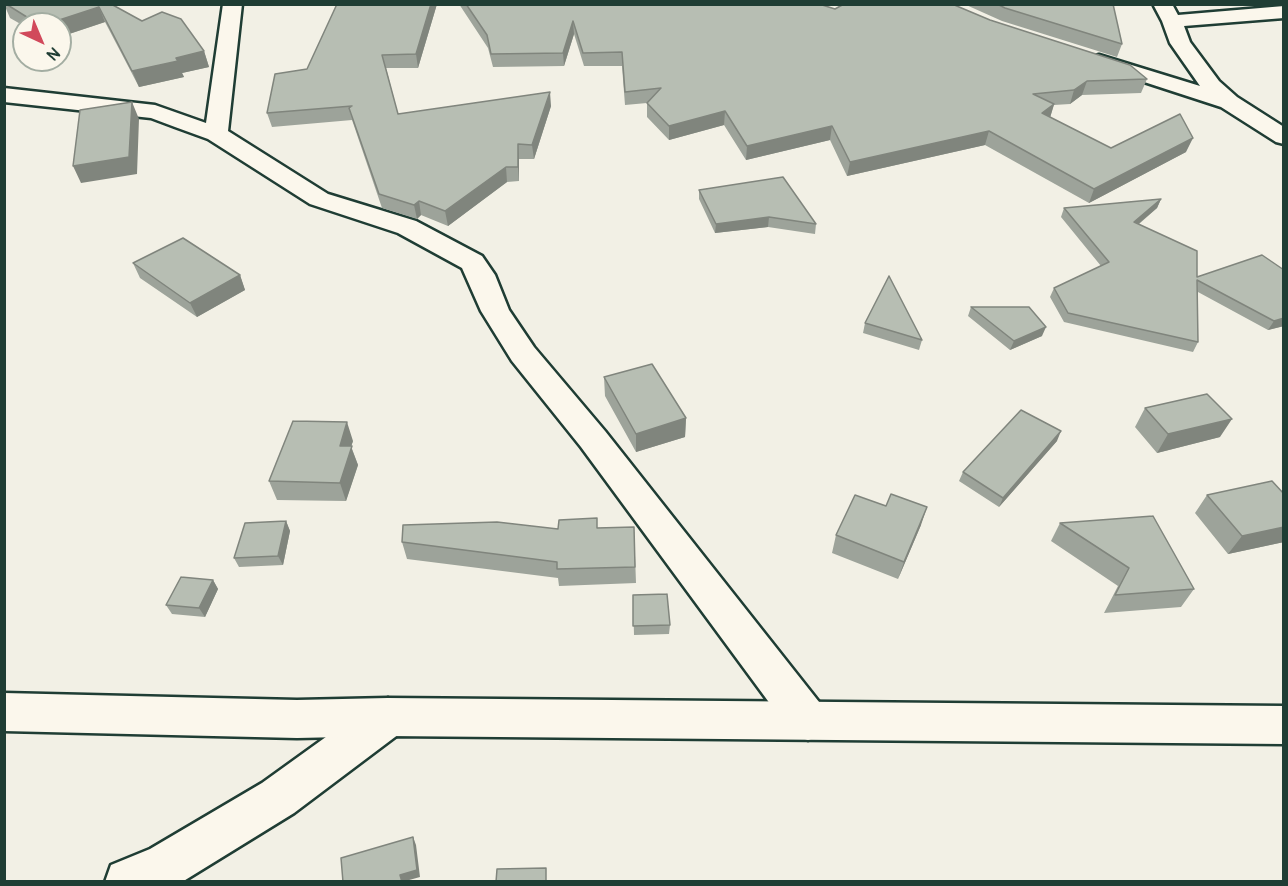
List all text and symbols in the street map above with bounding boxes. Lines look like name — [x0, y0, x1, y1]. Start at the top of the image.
north arrow — [12, 12, 72, 72]
text: N — [42, 43, 64, 64]

